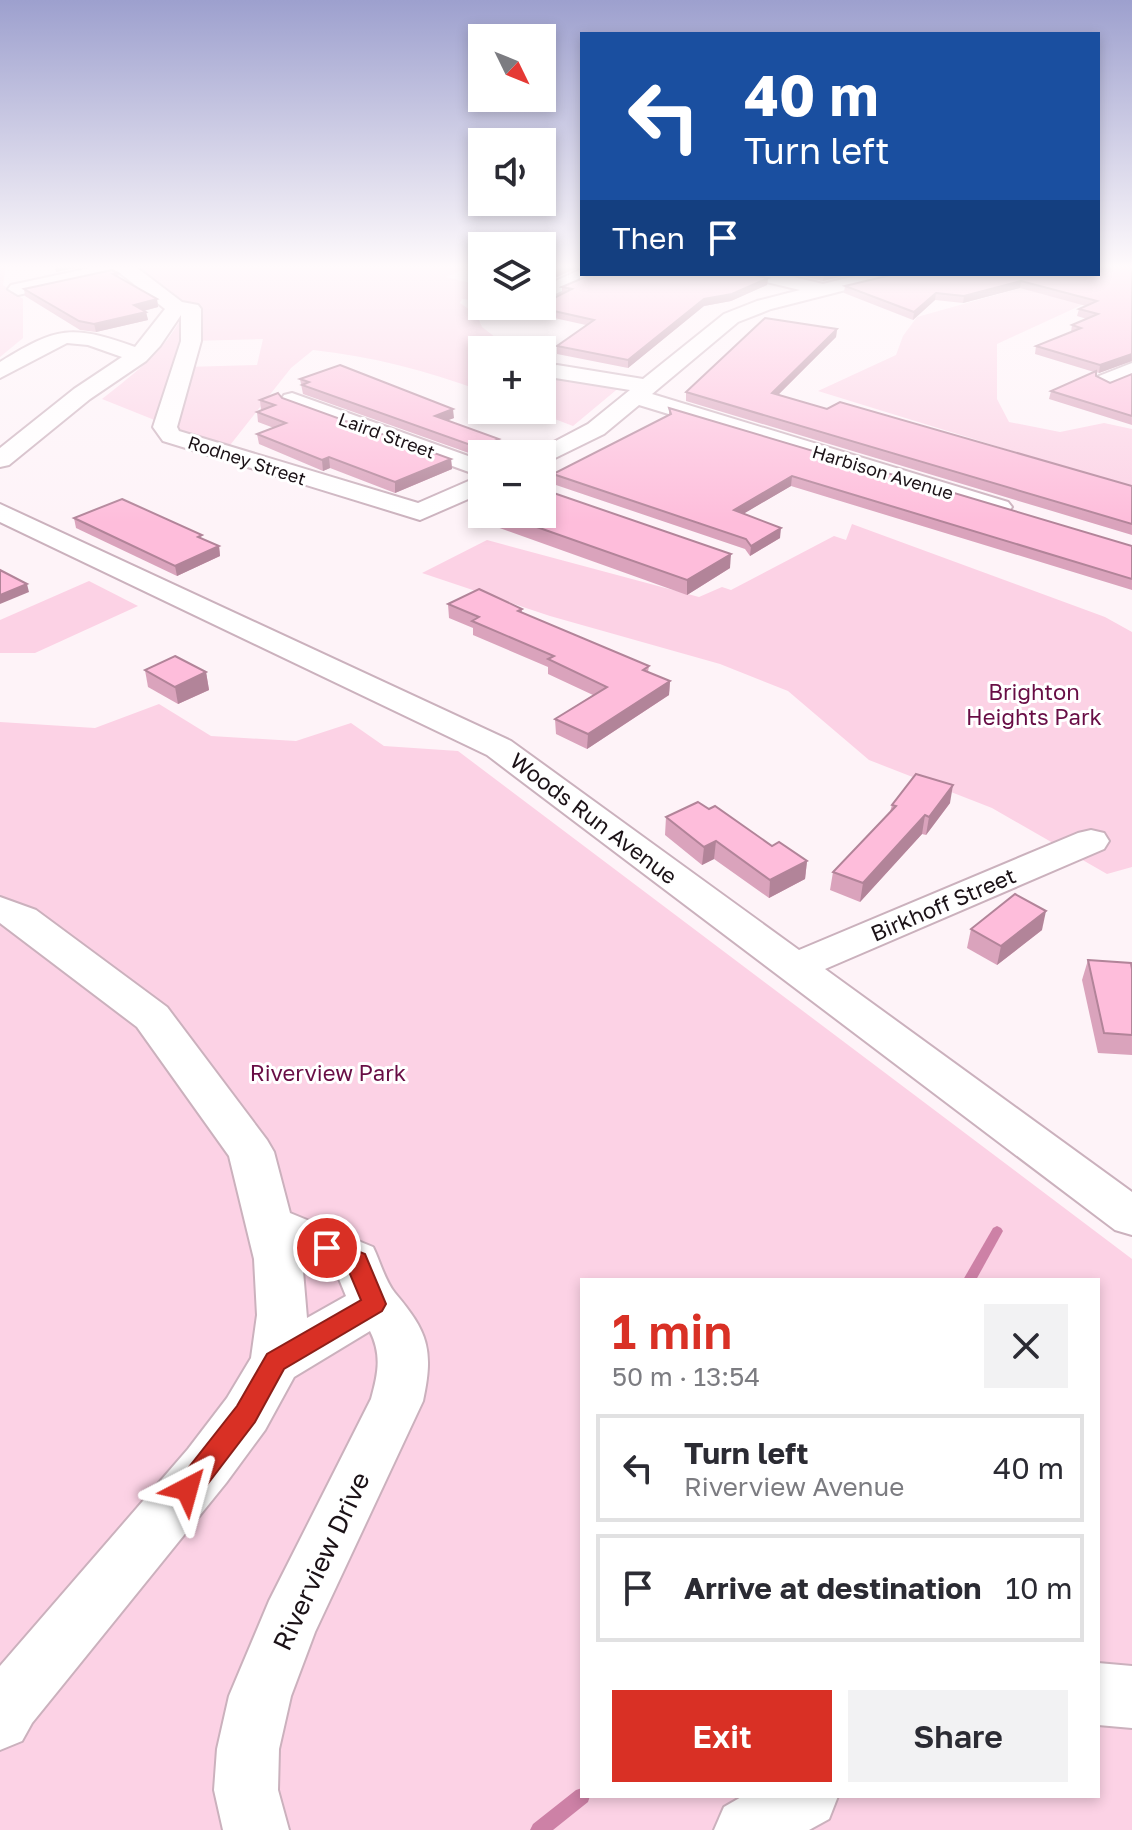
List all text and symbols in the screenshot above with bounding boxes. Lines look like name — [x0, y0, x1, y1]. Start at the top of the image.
north arrow — [468, 24, 556, 112]
map controls — [468, 24, 556, 528]
text: 40 m — [744, 61, 878, 128]
icon: left — [612, 64, 716, 168]
button: sound — [468, 128, 556, 216]
text: Turn left — [744, 129, 890, 172]
icon: arrive — [701, 216, 745, 260]
text: Then — [612, 220, 685, 256]
button: layers — [468, 232, 556, 320]
button: + — [468, 336, 556, 424]
street label: Laird Street — [336, 407, 438, 463]
street label: Rodney Street — [185, 431, 309, 489]
button: − — [468, 440, 556, 528]
street label: Harbison Avenue — [810, 440, 956, 504]
park label: Brighton Heights Park — [966, 678, 1102, 730]
street label: Woods Run Avenue — [505, 746, 683, 890]
street label: Birkhoff Street — [866, 861, 1020, 947]
park label: Riverview Park — [250, 1059, 406, 1086]
pin — [293, 1214, 361, 1282]
icon: arrive — [305, 1226, 349, 1270]
text: 1 min — [612, 1302, 732, 1360]
button: close — [984, 1304, 1068, 1388]
text: 50 m · 13:54 — [612, 1361, 760, 1392]
text: Turn left — [684, 1435, 809, 1471]
icon: left — [616, 1446, 660, 1490]
position arrow — [145, 1447, 229, 1531]
text: 40 m — [993, 1450, 1064, 1486]
street label: Riverview Drive — [266, 1467, 376, 1655]
text: Riverview Avenue — [684, 1471, 904, 1502]
icon: arrive — [616, 1566, 660, 1610]
text: Arrive at destination — [684, 1570, 981, 1606]
text: 10 m — [1005, 1570, 1073, 1606]
button: Exit — [612, 1690, 832, 1782]
button: Share — [848, 1690, 1068, 1782]

